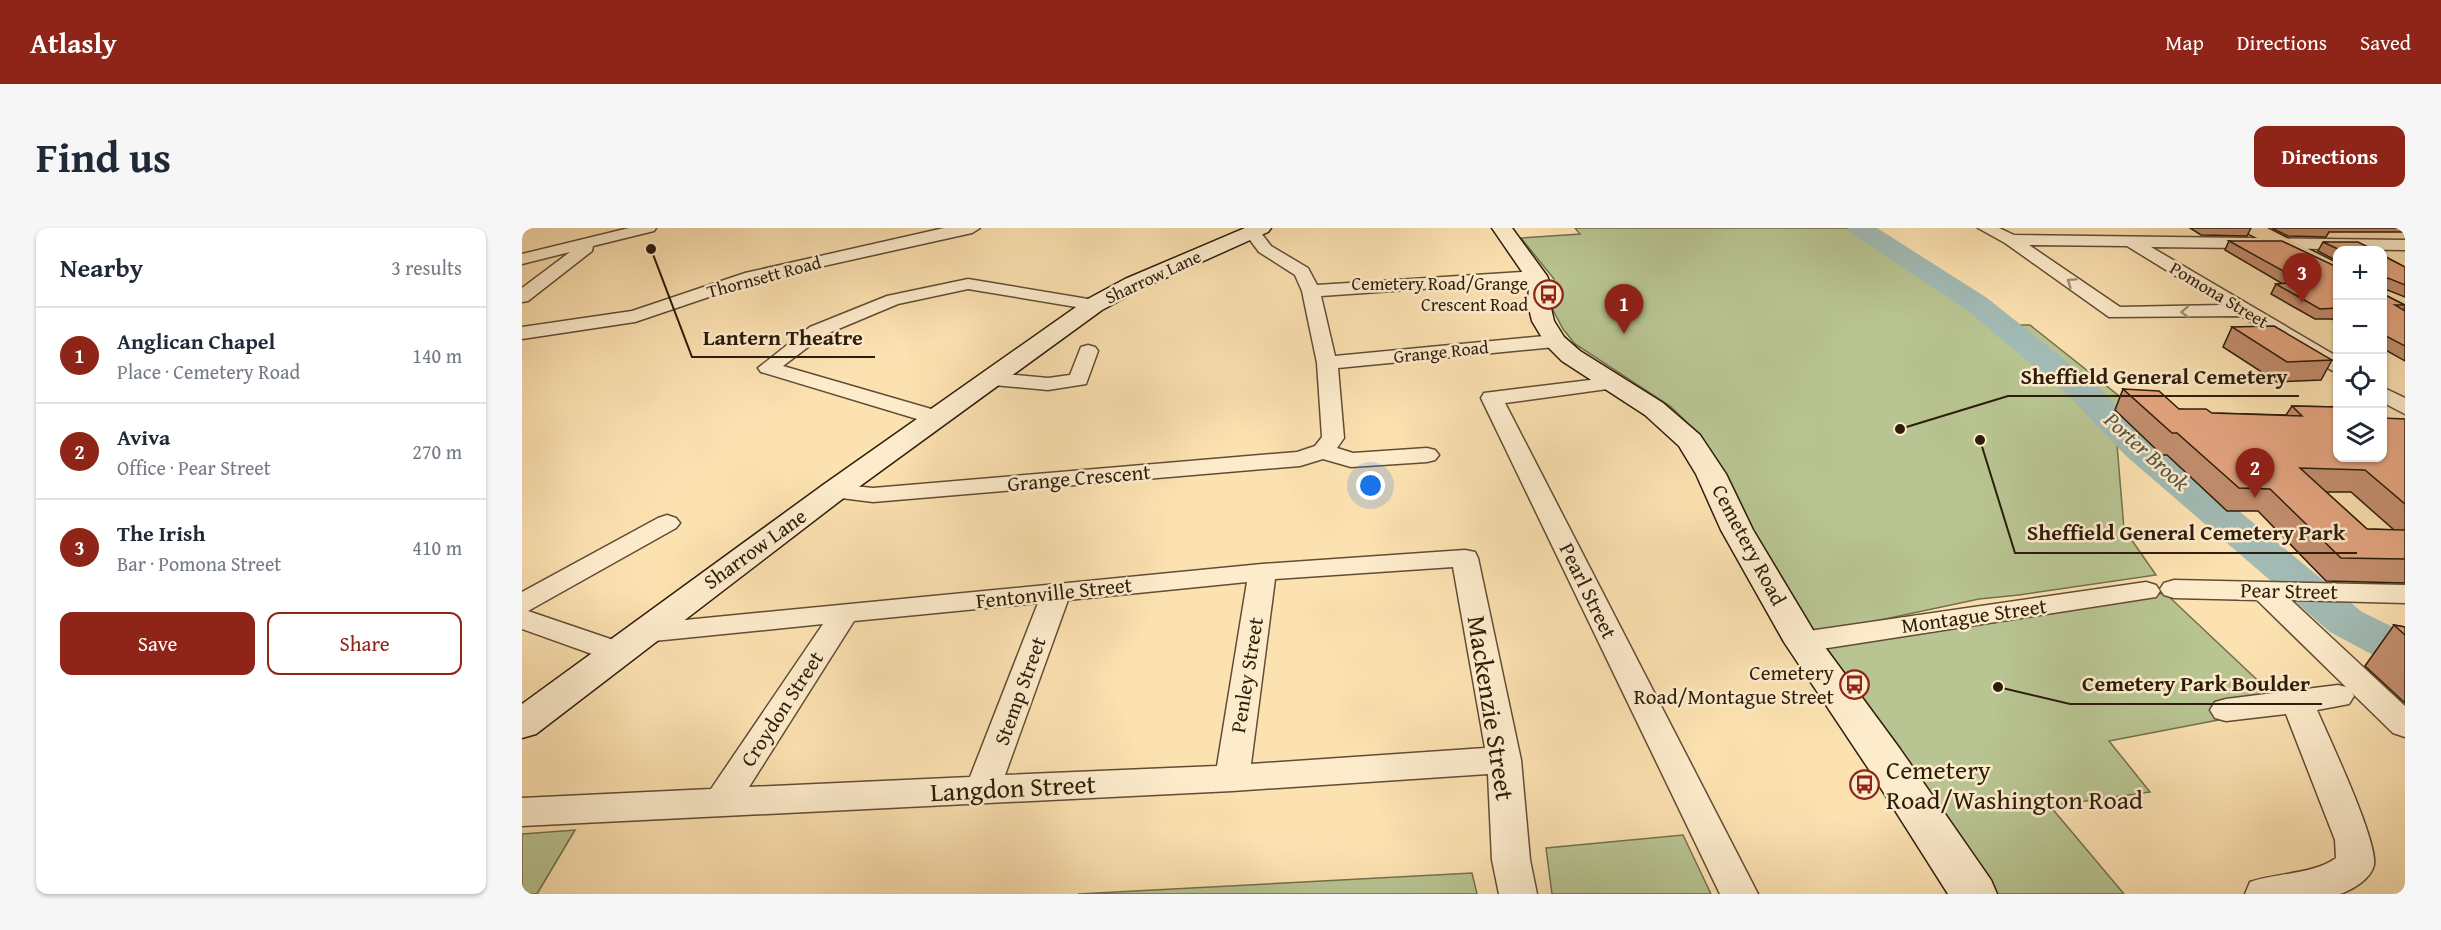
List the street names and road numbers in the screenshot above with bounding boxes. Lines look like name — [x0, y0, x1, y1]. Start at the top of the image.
street label: Sharrow Lane — [1100, 242, 1205, 311]
street label: Thornsett Road — [704, 248, 824, 305]
street label: Pomona Street — [2165, 254, 2274, 335]
street label: Grange Road — [1392, 333, 1490, 370]
street label: Grange Crescent — [1006, 456, 1153, 499]
street label: Cemetery Road — [1704, 479, 1795, 612]
street label: Sharrow Lane — [697, 500, 813, 597]
street label: Pearl Street — [1552, 538, 1625, 645]
street label: Fentonville Street — [974, 569, 1134, 616]
street label: Pear Street — [2240, 574, 2339, 607]
street label: Montague Street — [1899, 590, 2049, 641]
street label: Mackenzie Street — [1458, 613, 1525, 803]
street label: Penley Street — [1222, 614, 1271, 735]
street label: Stemp Street — [986, 632, 1054, 750]
street label: Croydon Street — [733, 644, 831, 773]
street label: Langdon Street — [929, 764, 1097, 811]

